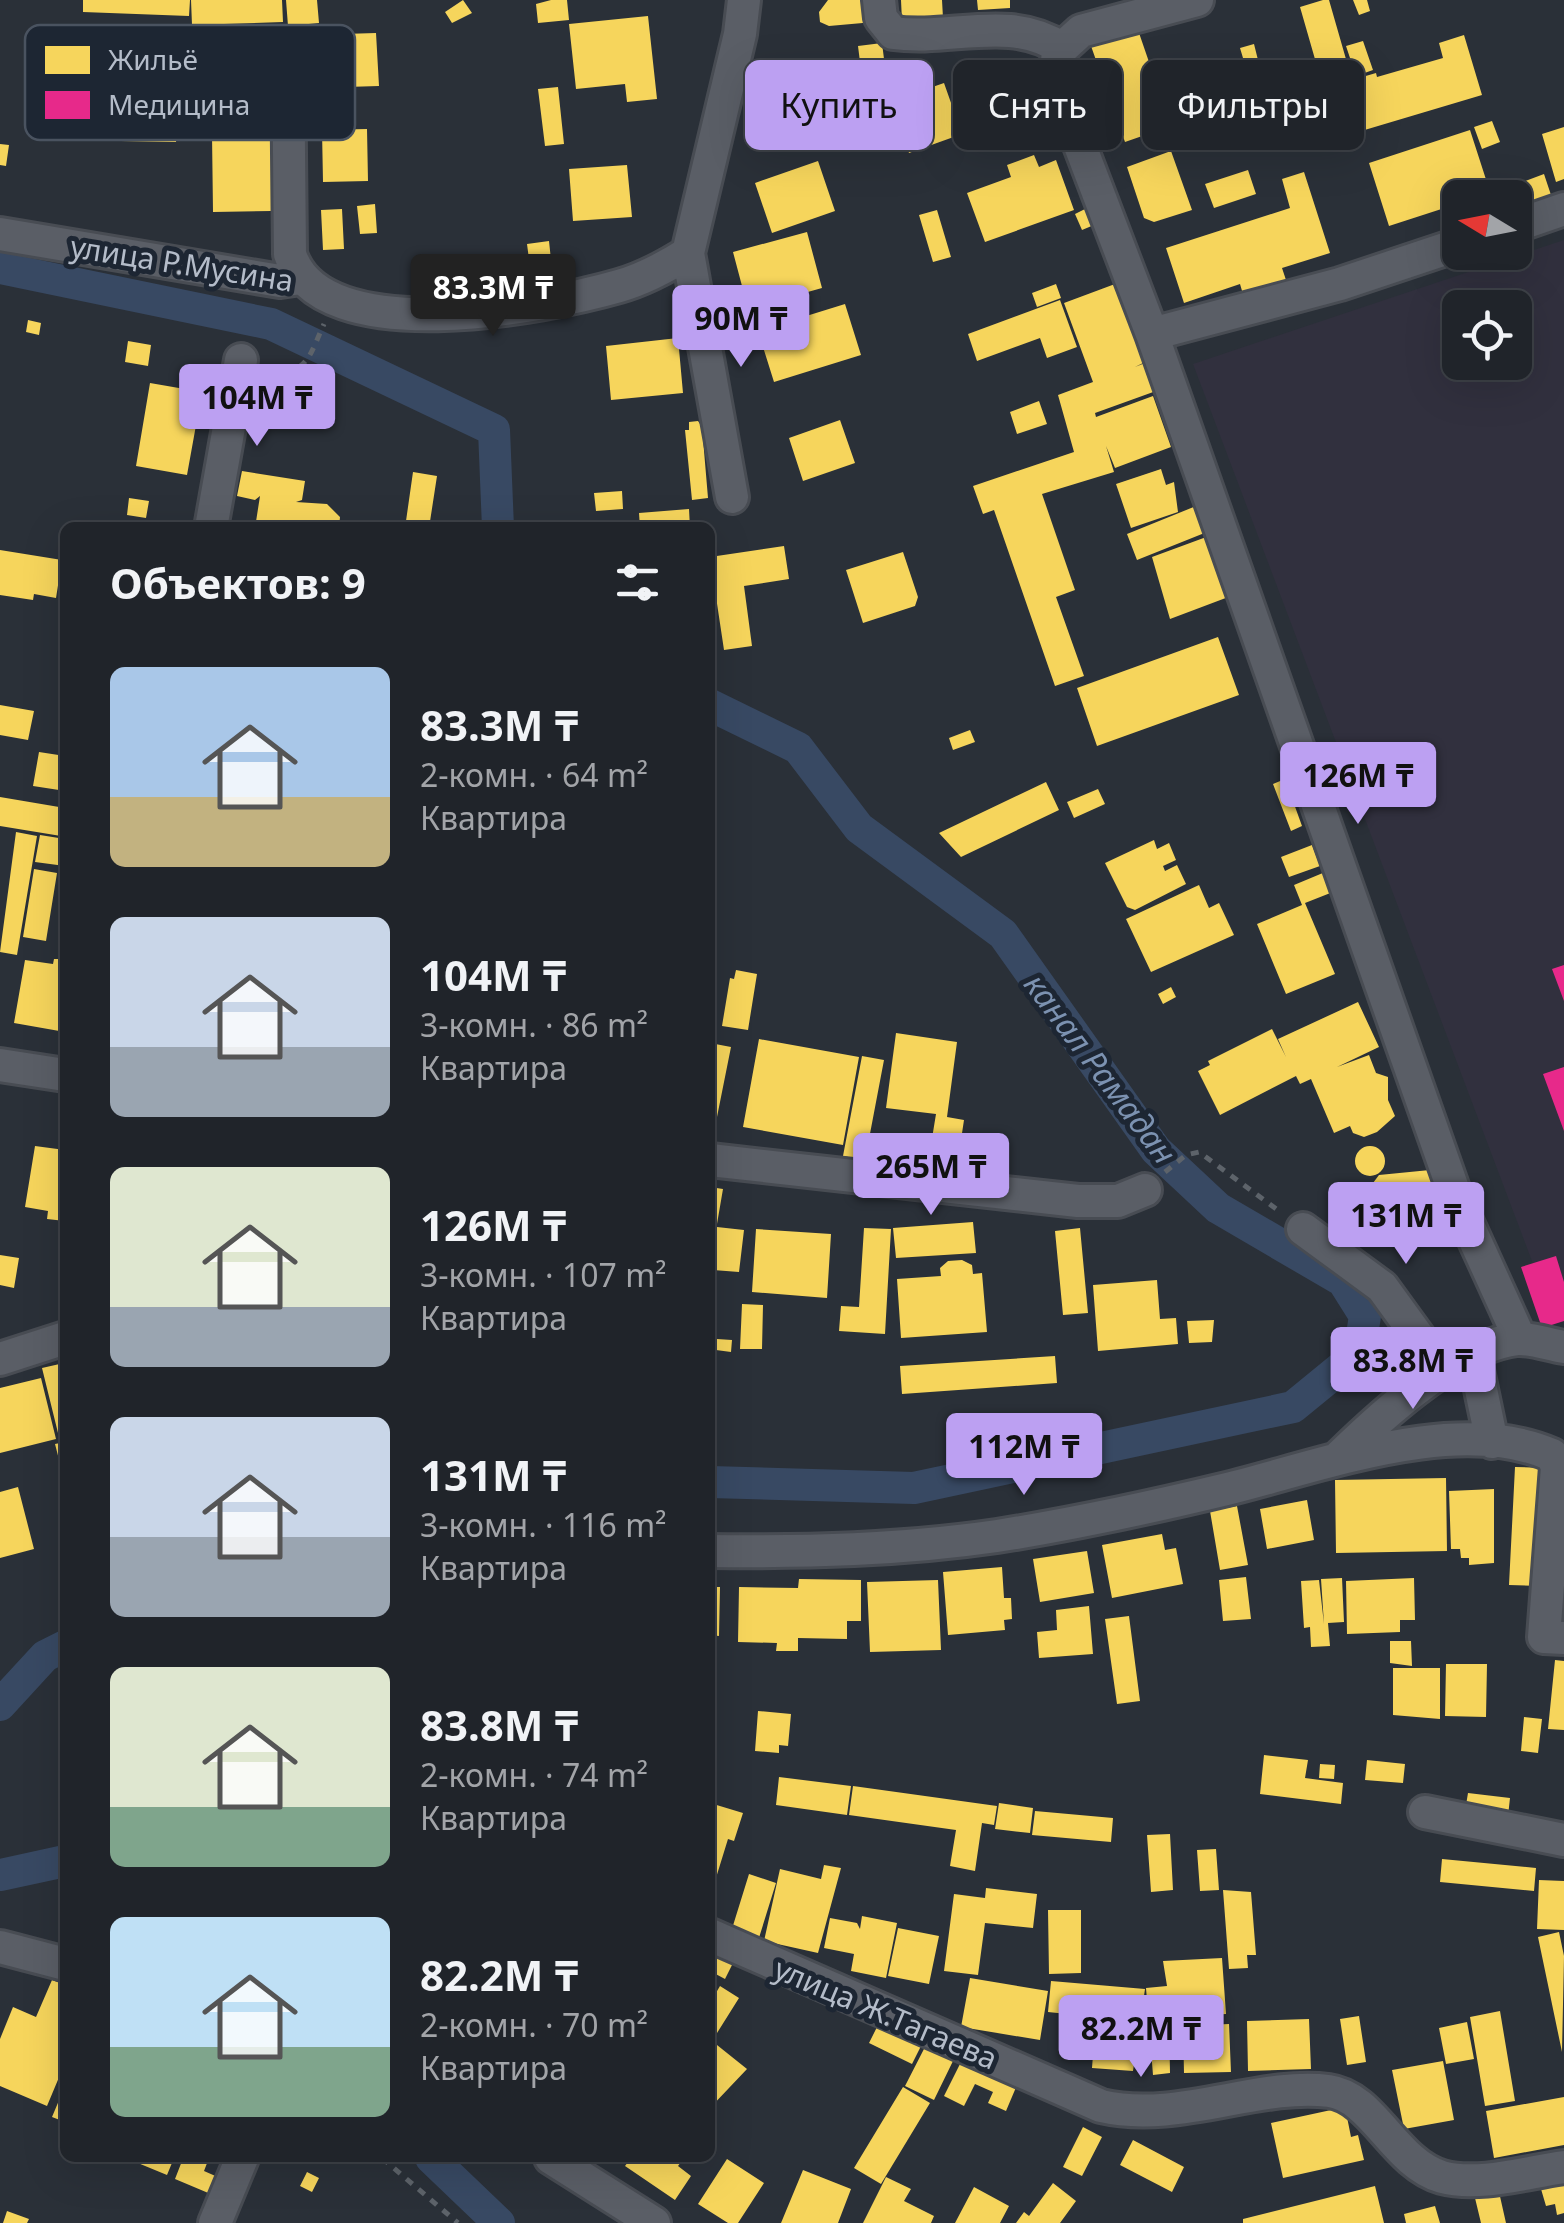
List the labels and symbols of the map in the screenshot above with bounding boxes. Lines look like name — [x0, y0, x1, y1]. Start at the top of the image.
legend — [25, 25, 355, 140]
text: Жильё — [108, 40, 198, 78]
text: Медицина — [108, 85, 250, 123]
north arrow — [1442, 180, 1532, 270]
street label: улица Р.Мусина — [68, 225, 296, 301]
pin: 83.3M ₸ — [401, 254, 585, 339]
pin: 90M ₸ — [671, 285, 811, 370]
pin: 104M ₸ — [176, 364, 338, 449]
pin: 126M ₸ — [1277, 742, 1439, 827]
water label: канал Рамадан — [1015, 964, 1187, 1172]
pin: 265M ₸ — [850, 1133, 1012, 1218]
pin: 131M ₸ — [1325, 1182, 1487, 1267]
pin: 83.8M ₸ — [1321, 1327, 1505, 1412]
pin: 112M ₸ — [943, 1413, 1105, 1498]
street label: улица Ж.Тагаева — [768, 1948, 1004, 2078]
pin: 82.2M ₸ — [1049, 1995, 1233, 2080]

